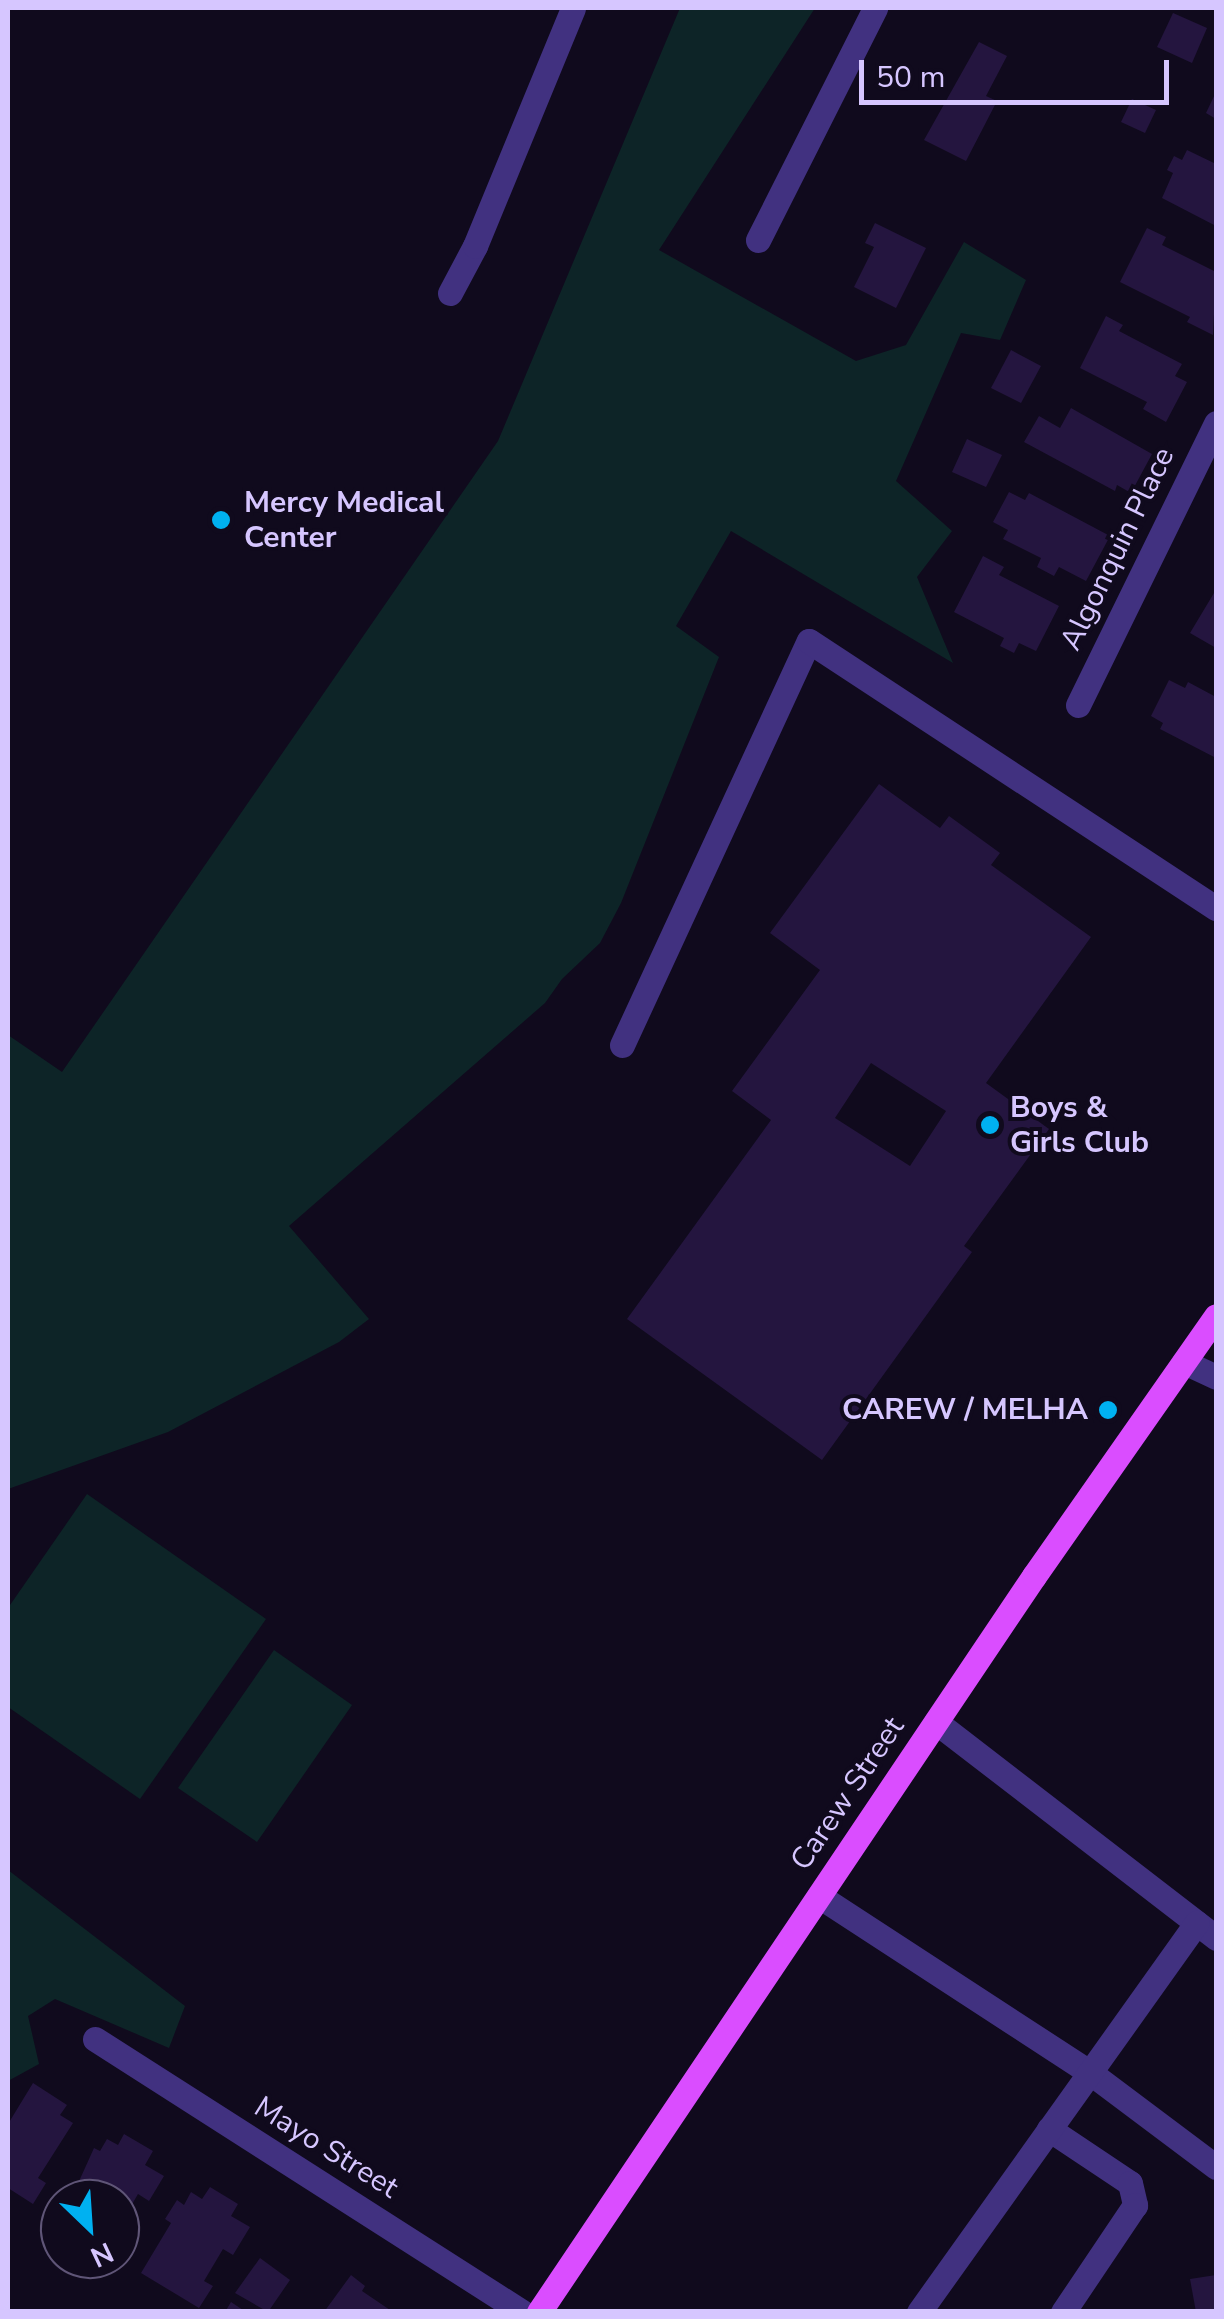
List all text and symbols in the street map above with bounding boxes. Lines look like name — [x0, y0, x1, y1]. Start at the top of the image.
scale bar — [864, 40, 1174, 102]
text: 50 m — [876, 57, 945, 98]
street label: Algonquin Place — [1053, 442, 1183, 656]
place label: Mercy Medical Center — [244, 485, 444, 556]
marker: Mercy Medical Center — [208, 507, 234, 533]
place label: Boys & Girls Club — [1010, 1090, 1149, 1160]
marker: Boys & Girls Club — [979, 1114, 1001, 1136]
place label: CAREW / MELHA — [842, 1392, 1088, 1428]
marker: CAREW / MELHA — [1097, 1399, 1119, 1421]
street label: Carew Street — [784, 1711, 912, 1877]
street label: Mayo Street — [247, 2090, 405, 2206]
north arrow — [40, 2179, 140, 2279]
text: N — [84, 2233, 119, 2276]

